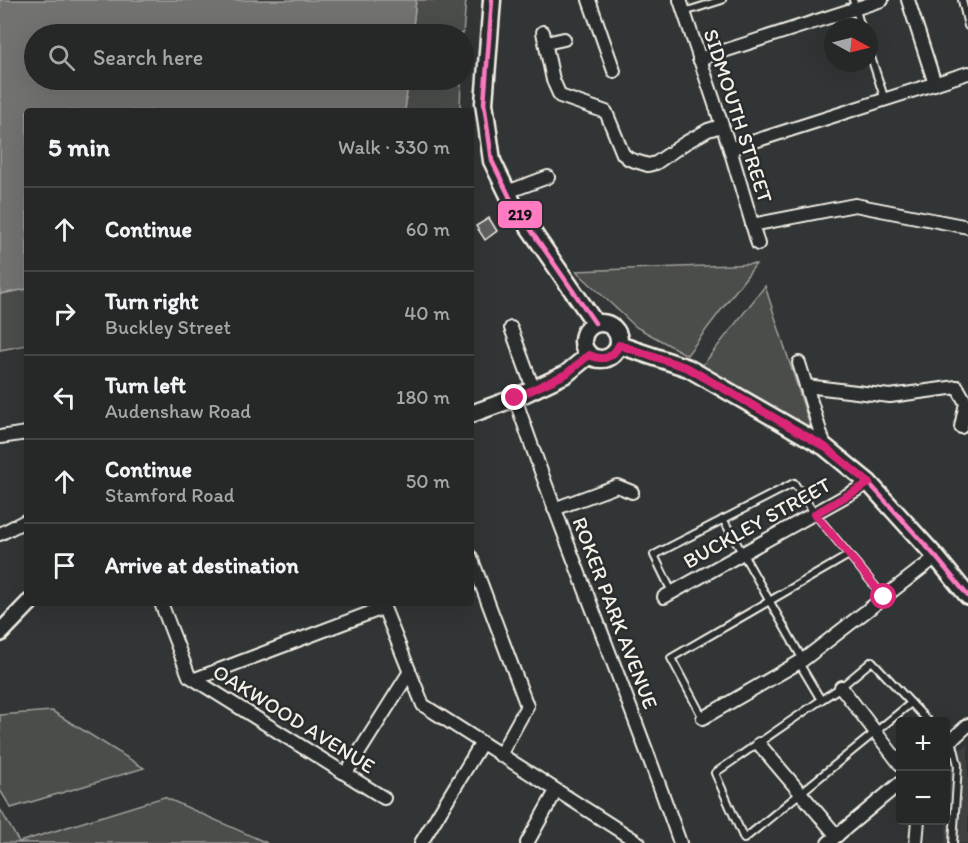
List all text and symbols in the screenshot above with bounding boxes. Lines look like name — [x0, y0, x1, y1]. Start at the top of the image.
north arrow — [824, 18, 878, 72]
search box — [24, 24, 474, 90]
street label: SIDMOUTH STREET — [699, 26, 778, 206]
icon: search — [45, 41, 78, 74]
text: Search here — [93, 44, 203, 71]
text: 5 min — [48, 131, 110, 163]
text: Walk · 330 m — [338, 135, 450, 159]
line badge: 219 — [497, 200, 543, 229]
text: 219 — [508, 205, 532, 224]
icon: ahead — [48, 213, 81, 246]
text: Continue — [105, 216, 192, 243]
text: 60 m — [406, 217, 450, 241]
text: Turn right — [105, 288, 199, 315]
icon: right — [48, 297, 81, 330]
text: 40 m — [404, 301, 450, 325]
text: Buckley Street — [105, 315, 231, 339]
text: Turn left — [105, 372, 186, 399]
icon: left — [48, 381, 81, 414]
route end — [501, 384, 527, 410]
text: 180 m — [396, 385, 450, 409]
text: Audenshaw Road — [105, 399, 251, 423]
text: Continue — [105, 456, 192, 483]
icon: ahead — [48, 465, 81, 498]
text: 50 m — [406, 469, 450, 493]
street label: BUCKLEY STREET — [679, 472, 835, 574]
text: Stamford Road — [105, 483, 235, 507]
street label: ROKER PARK AVENUE — [567, 513, 664, 712]
icon: arrive — [48, 549, 81, 582]
text: Arrive at destination — [105, 552, 299, 579]
route start — [870, 583, 896, 609]
street label: OAKWOOD AVENUE — [209, 659, 380, 779]
map controls — [896, 717, 950, 825]
button: + — [896, 717, 950, 771]
button: − — [896, 771, 950, 825]

